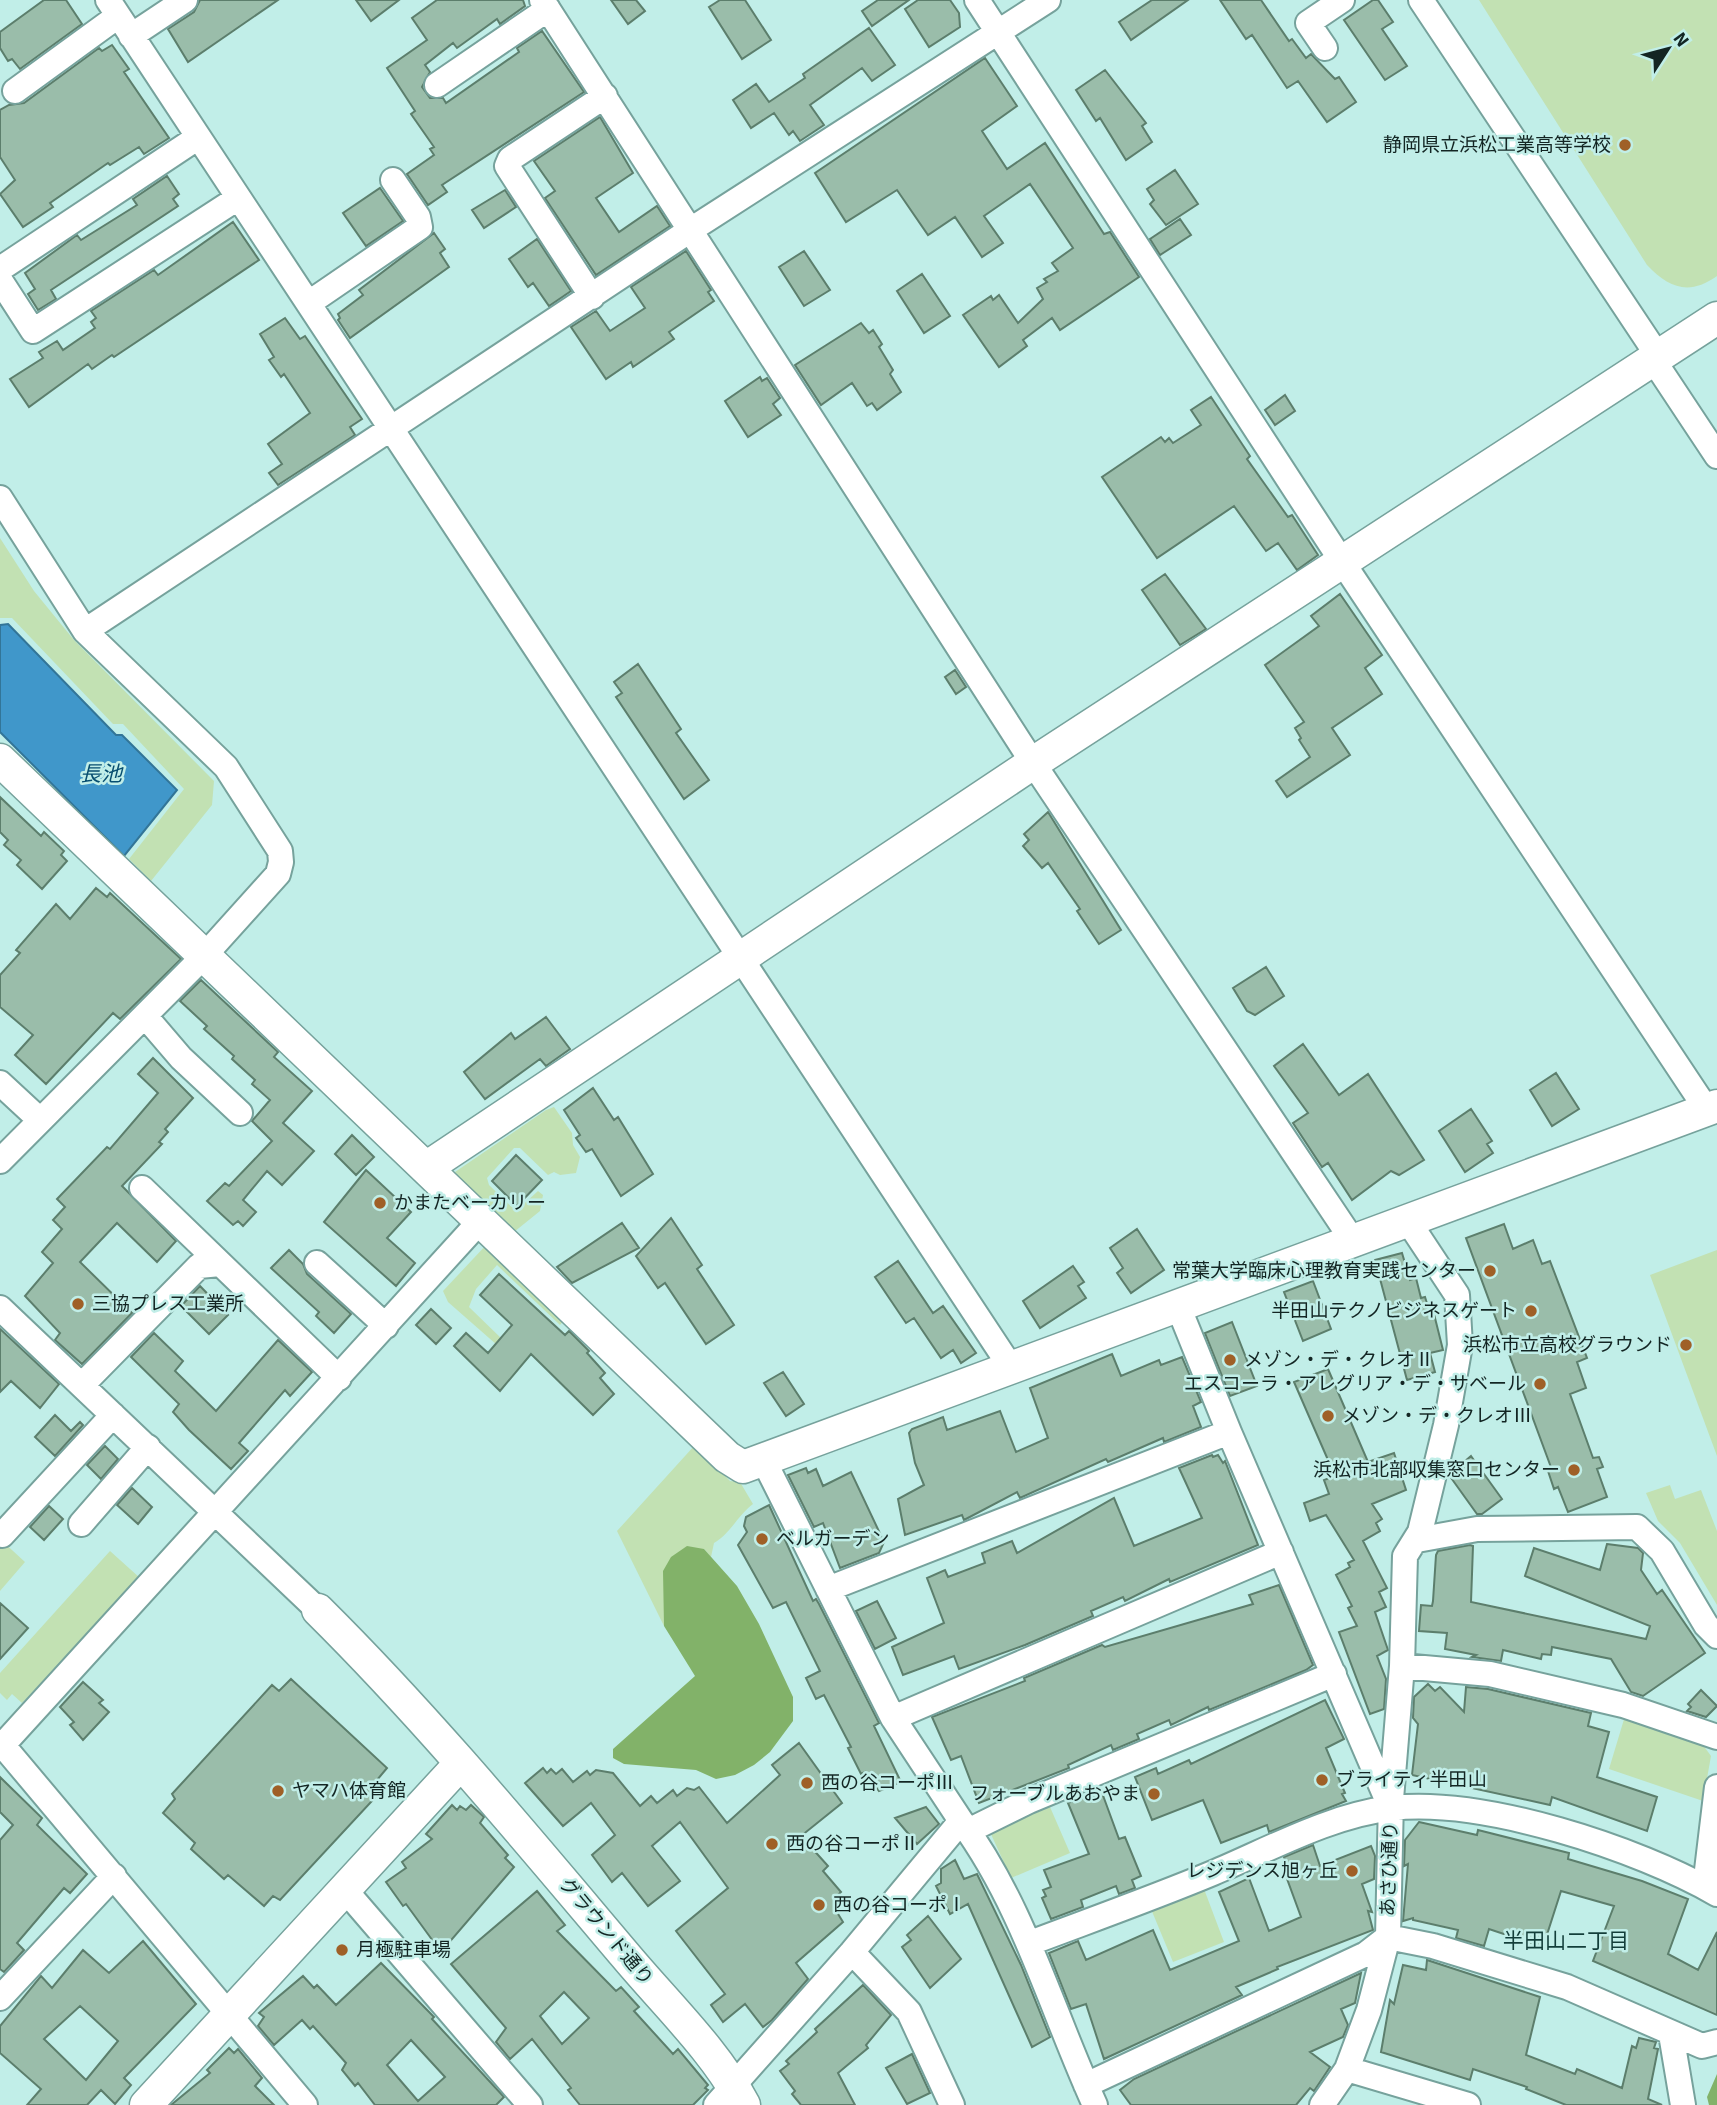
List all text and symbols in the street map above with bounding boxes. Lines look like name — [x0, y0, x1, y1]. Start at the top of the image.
north arrow — [1633, 14, 1703, 84]
text: N — [1666, 27, 1695, 53]
place label: 静岡県立浜松工業高等学校 — [1383, 132, 1611, 159]
marker: 静岡県立浜松工業高等学校 — [1617, 137, 1633, 153]
water label: 長池 — [80, 759, 124, 789]
place label: かまたベーカリー — [394, 1190, 546, 1217]
marker: かまたベーカリー — [372, 1195, 388, 1211]
place label: 常葉大学臨床心理教育実践センター — [1172, 1258, 1476, 1285]
marker: 常葉大学臨床心理教育実践センター — [1482, 1263, 1498, 1279]
place label: 三協プレス工業所 — [92, 1291, 244, 1318]
marker: 三協プレス工業所 — [70, 1296, 86, 1312]
place label: 半田山テクノビジネスゲート — [1271, 1298, 1517, 1325]
marker: 半田山テクノビジネスゲート — [1523, 1303, 1539, 1319]
place label: 浜松市立高校グラウンド — [1463, 1332, 1672, 1359]
marker: 浜松市立高校グラウンド — [1678, 1337, 1694, 1353]
place label: メゾン・デ・クレオⅡ — [1244, 1347, 1434, 1374]
marker: メゾン・デ・クレオⅡ — [1222, 1352, 1238, 1368]
place label: エスコーラ・アレグリア・デ・サベール — [1184, 1371, 1526, 1398]
marker: エスコーラ・アレグリア・デ・サベール — [1532, 1376, 1548, 1392]
place label: メゾン・デ・クレオⅢ — [1342, 1403, 1532, 1430]
marker: メゾン・デ・クレオⅢ — [1320, 1408, 1336, 1424]
place label: 浜松市北部収集窓口センター — [1313, 1457, 1560, 1484]
marker: 浜松市北部収集窓口センター — [1566, 1462, 1582, 1478]
place label: ベルガーデン — [776, 1526, 889, 1553]
marker: ベルガーデン — [754, 1531, 770, 1547]
place label: ブライティ半田山 — [1336, 1767, 1486, 1794]
place label: 西の谷コーポⅢ — [821, 1770, 954, 1797]
marker: ブライティ半田山 — [1314, 1772, 1330, 1788]
marker: 西の谷コーポⅢ — [799, 1775, 815, 1791]
place label: ヤマハ体育館 — [292, 1778, 406, 1805]
place label: フォーブルあおやま — [970, 1781, 1140, 1808]
marker: ヤマハ体育館 — [270, 1783, 286, 1799]
marker: フォーブルあおやま — [1146, 1786, 1162, 1802]
street label: あさひ通り — [1375, 1821, 1405, 1917]
place label: 西の谷コーポⅡ — [786, 1831, 919, 1858]
marker: 西の谷コーポⅡ — [764, 1836, 780, 1852]
place label: レジデンス旭ヶ丘 — [1186, 1858, 1338, 1885]
marker: レジデンス旭ヶ丘 — [1344, 1863, 1360, 1879]
street label: グラウンド通り — [553, 1872, 659, 1992]
place label: 西の谷コーポⅠ — [833, 1892, 966, 1919]
marker: 西の谷コーポⅠ — [811, 1897, 827, 1913]
district label: 半田山二丁目 — [1503, 1926, 1629, 1956]
place label: 月極駐車場 — [356, 1937, 451, 1964]
marker: 月極駐車場 — [334, 1942, 350, 1958]

